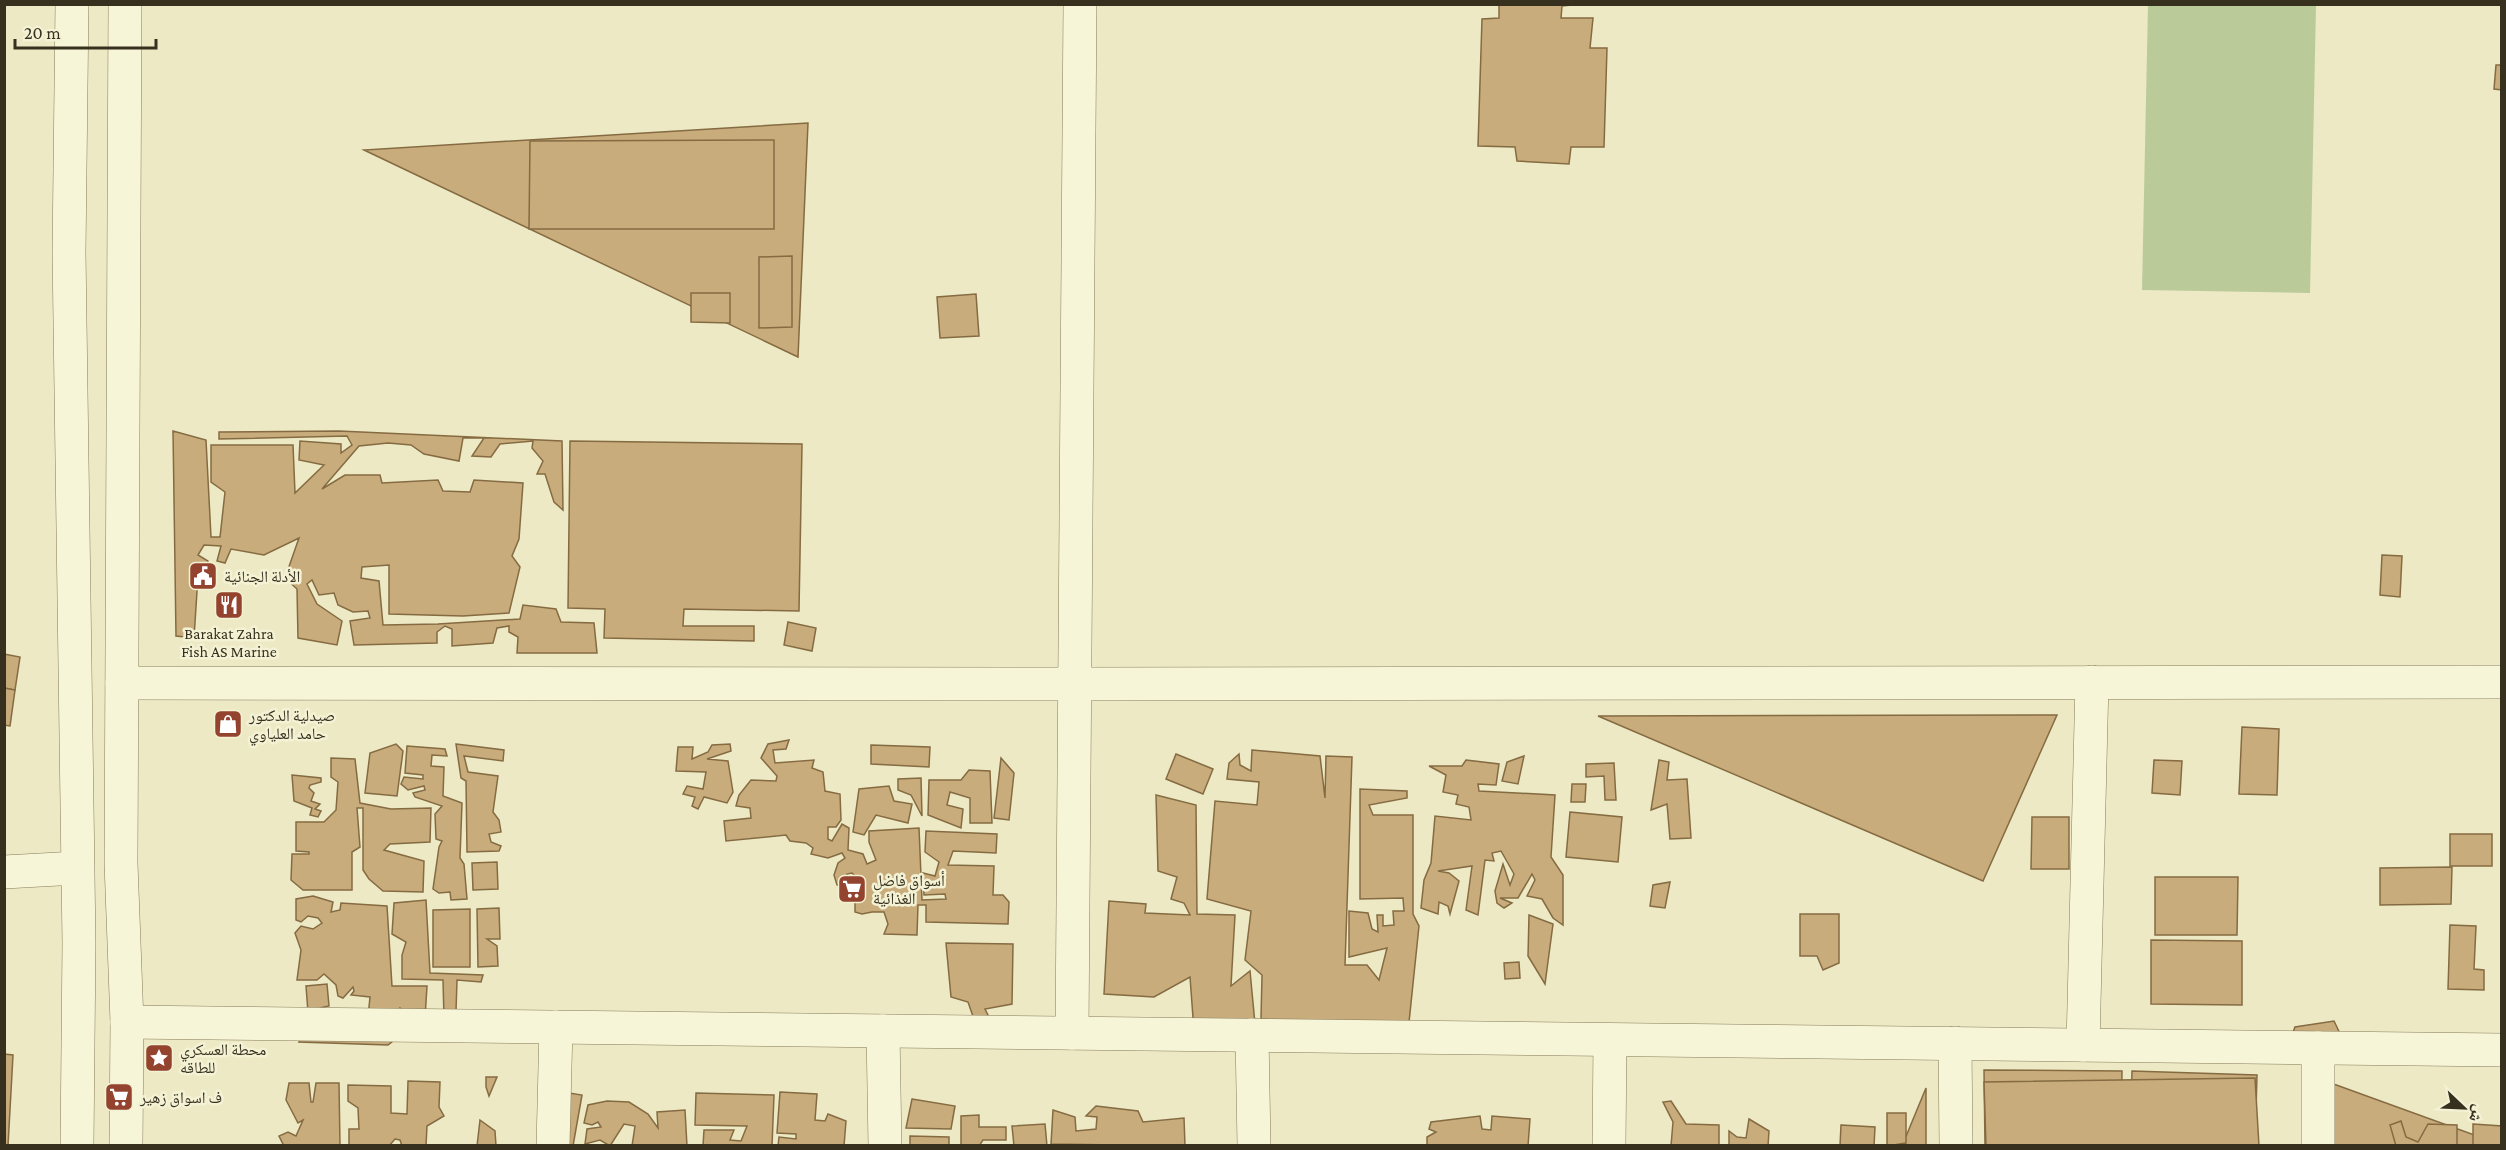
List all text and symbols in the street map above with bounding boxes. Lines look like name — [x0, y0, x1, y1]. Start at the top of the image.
scale bar — [15, 12, 156, 50]
text: 20 m — [24, 23, 61, 43]
public building icon: الأدلة الجنائية — [187, 560, 219, 592]
place label: الأدلة الجنائية — [224, 568, 300, 585]
restaurant icon: Barakat Zahra Fish AS Marine — [213, 589, 245, 621]
place label: Barakat Zahra Fish AS Marine — [181, 625, 277, 660]
place label: صيدلية الدكتور حامد العلياوي — [248, 707, 335, 746]
shop icon: صيدلية الدكتور حامد العلياوي — [212, 708, 244, 740]
place label: أسواق فاضل الغذائية — [873, 871, 945, 907]
supermarket icon: أسواق فاضل الغذائية — [836, 873, 868, 905]
place label: محطة العسكري للطاقه — [180, 1041, 266, 1076]
place icon: محطة العسكري للطاقه — [143, 1042, 175, 1074]
north arrow — [2434, 1078, 2494, 1138]
supermarket icon: ف اسواق زهير — [103, 1081, 135, 1113]
place label: ف اسواق زهير — [139, 1089, 222, 1108]
text: ش — [2465, 1102, 2488, 1125]

